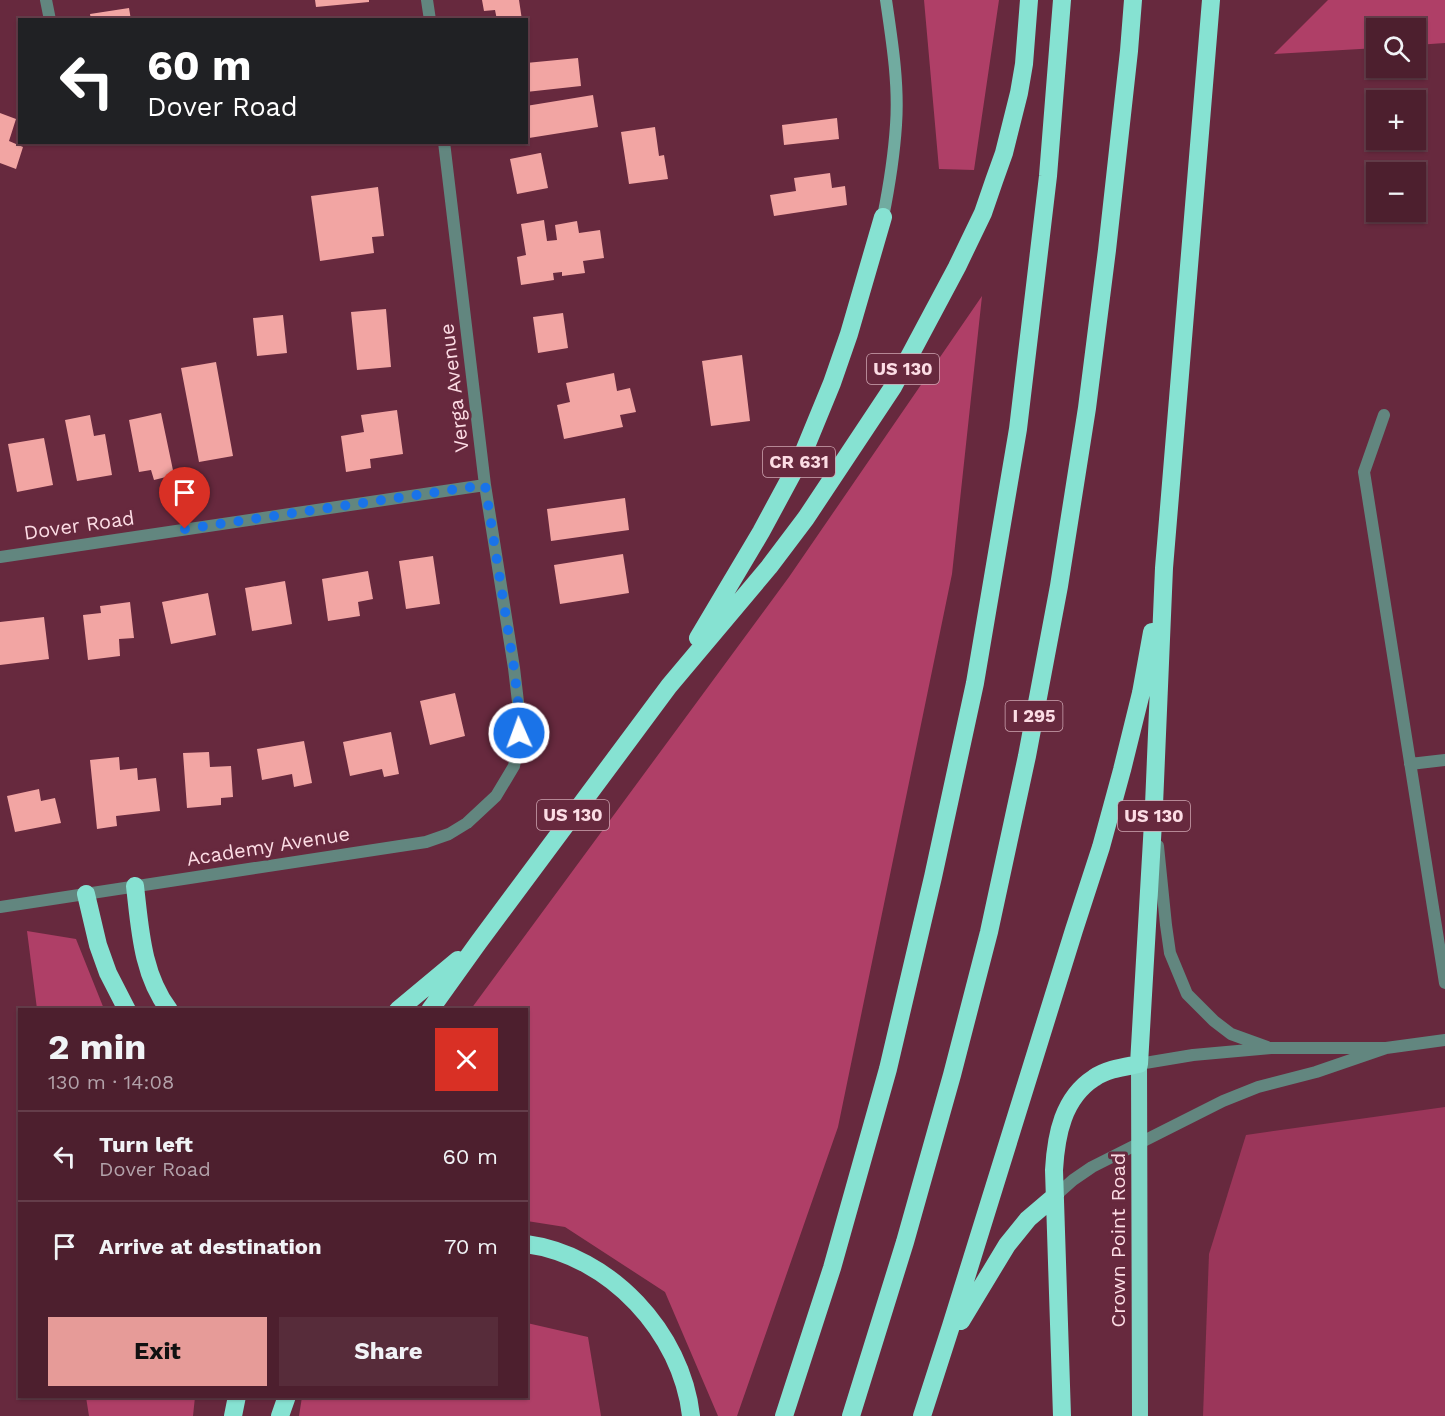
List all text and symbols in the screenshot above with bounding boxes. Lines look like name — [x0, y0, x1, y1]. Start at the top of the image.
map controls — [1366, 18, 1426, 222]
button: search — [1366, 18, 1426, 78]
text: 60 m — [147, 41, 251, 90]
icon: left — [48, 42, 126, 120]
button: + — [1366, 90, 1426, 150]
text: Dover Road — [147, 91, 298, 123]
button: − — [1366, 162, 1426, 222]
street label: Verga Avenue — [434, 322, 474, 454]
road number: US 130 — [867, 354, 939, 384]
road number: CR 631 — [763, 447, 835, 477]
pin — [159, 467, 210, 529]
icon: arrive — [168, 476, 201, 509]
street label: Dover Road — [22, 505, 136, 545]
position arrow — [487, 701, 551, 765]
road number: I 295 — [1006, 701, 1062, 731]
road number: US 130 — [537, 800, 609, 830]
road number: US 130 — [1118, 801, 1190, 831]
street label: Academy Avenue — [185, 821, 351, 871]
text: 2 min — [48, 1026, 146, 1068]
button: close — [435, 1028, 498, 1091]
text: 130 m · 14:08 — [48, 1070, 174, 1094]
text: Turn left — [99, 1132, 193, 1157]
icon: left — [48, 1140, 81, 1173]
text: 60 m — [442, 1144, 498, 1169]
street label: Crown Point Road — [1106, 1153, 1130, 1327]
text: Dover Road — [99, 1157, 211, 1181]
icon: arrive — [48, 1230, 81, 1263]
text: Arrive at destination — [99, 1234, 322, 1259]
text: 70 m — [444, 1234, 498, 1259]
button: Exit — [48, 1317, 267, 1386]
button: Share — [279, 1317, 498, 1386]

